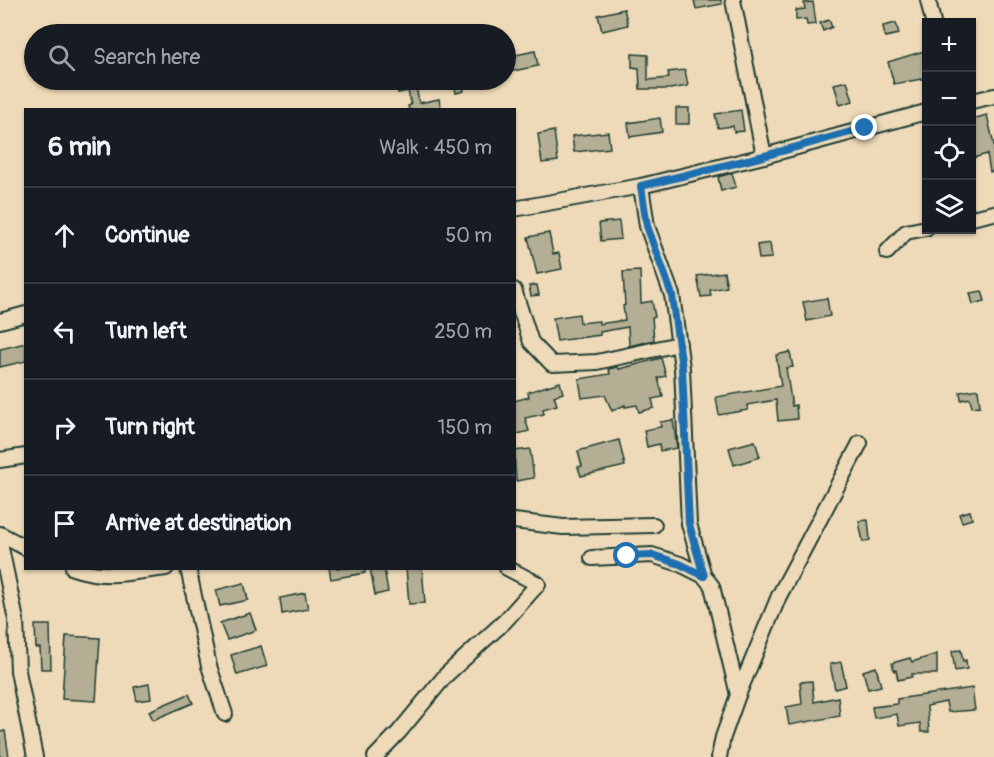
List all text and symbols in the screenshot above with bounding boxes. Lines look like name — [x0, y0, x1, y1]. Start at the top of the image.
map controls — [922, 18, 976, 234]
button: + — [922, 18, 976, 72]
search box — [24, 24, 516, 90]
icon: search — [45, 41, 78, 74]
text: Search here — [93, 43, 200, 71]
button: − — [922, 72, 976, 126]
route end — [851, 114, 877, 140]
button: locate — [922, 126, 976, 180]
text: 6 min — [48, 131, 111, 163]
text: Walk · 450 m — [379, 135, 492, 160]
button: layers — [922, 180, 976, 234]
icon: ahead — [48, 219, 81, 252]
text: Continue — [105, 221, 189, 249]
text: 50 m — [445, 223, 492, 248]
icon: left — [48, 315, 81, 348]
text: Turn left — [105, 317, 187, 345]
text: 250 m — [434, 319, 492, 344]
icon: right — [48, 411, 81, 444]
text: Turn right — [105, 413, 195, 441]
text: 150 m — [438, 415, 492, 440]
icon: arrive — [48, 507, 81, 540]
text: Arrive at destination — [105, 509, 291, 537]
route start — [613, 542, 639, 568]

